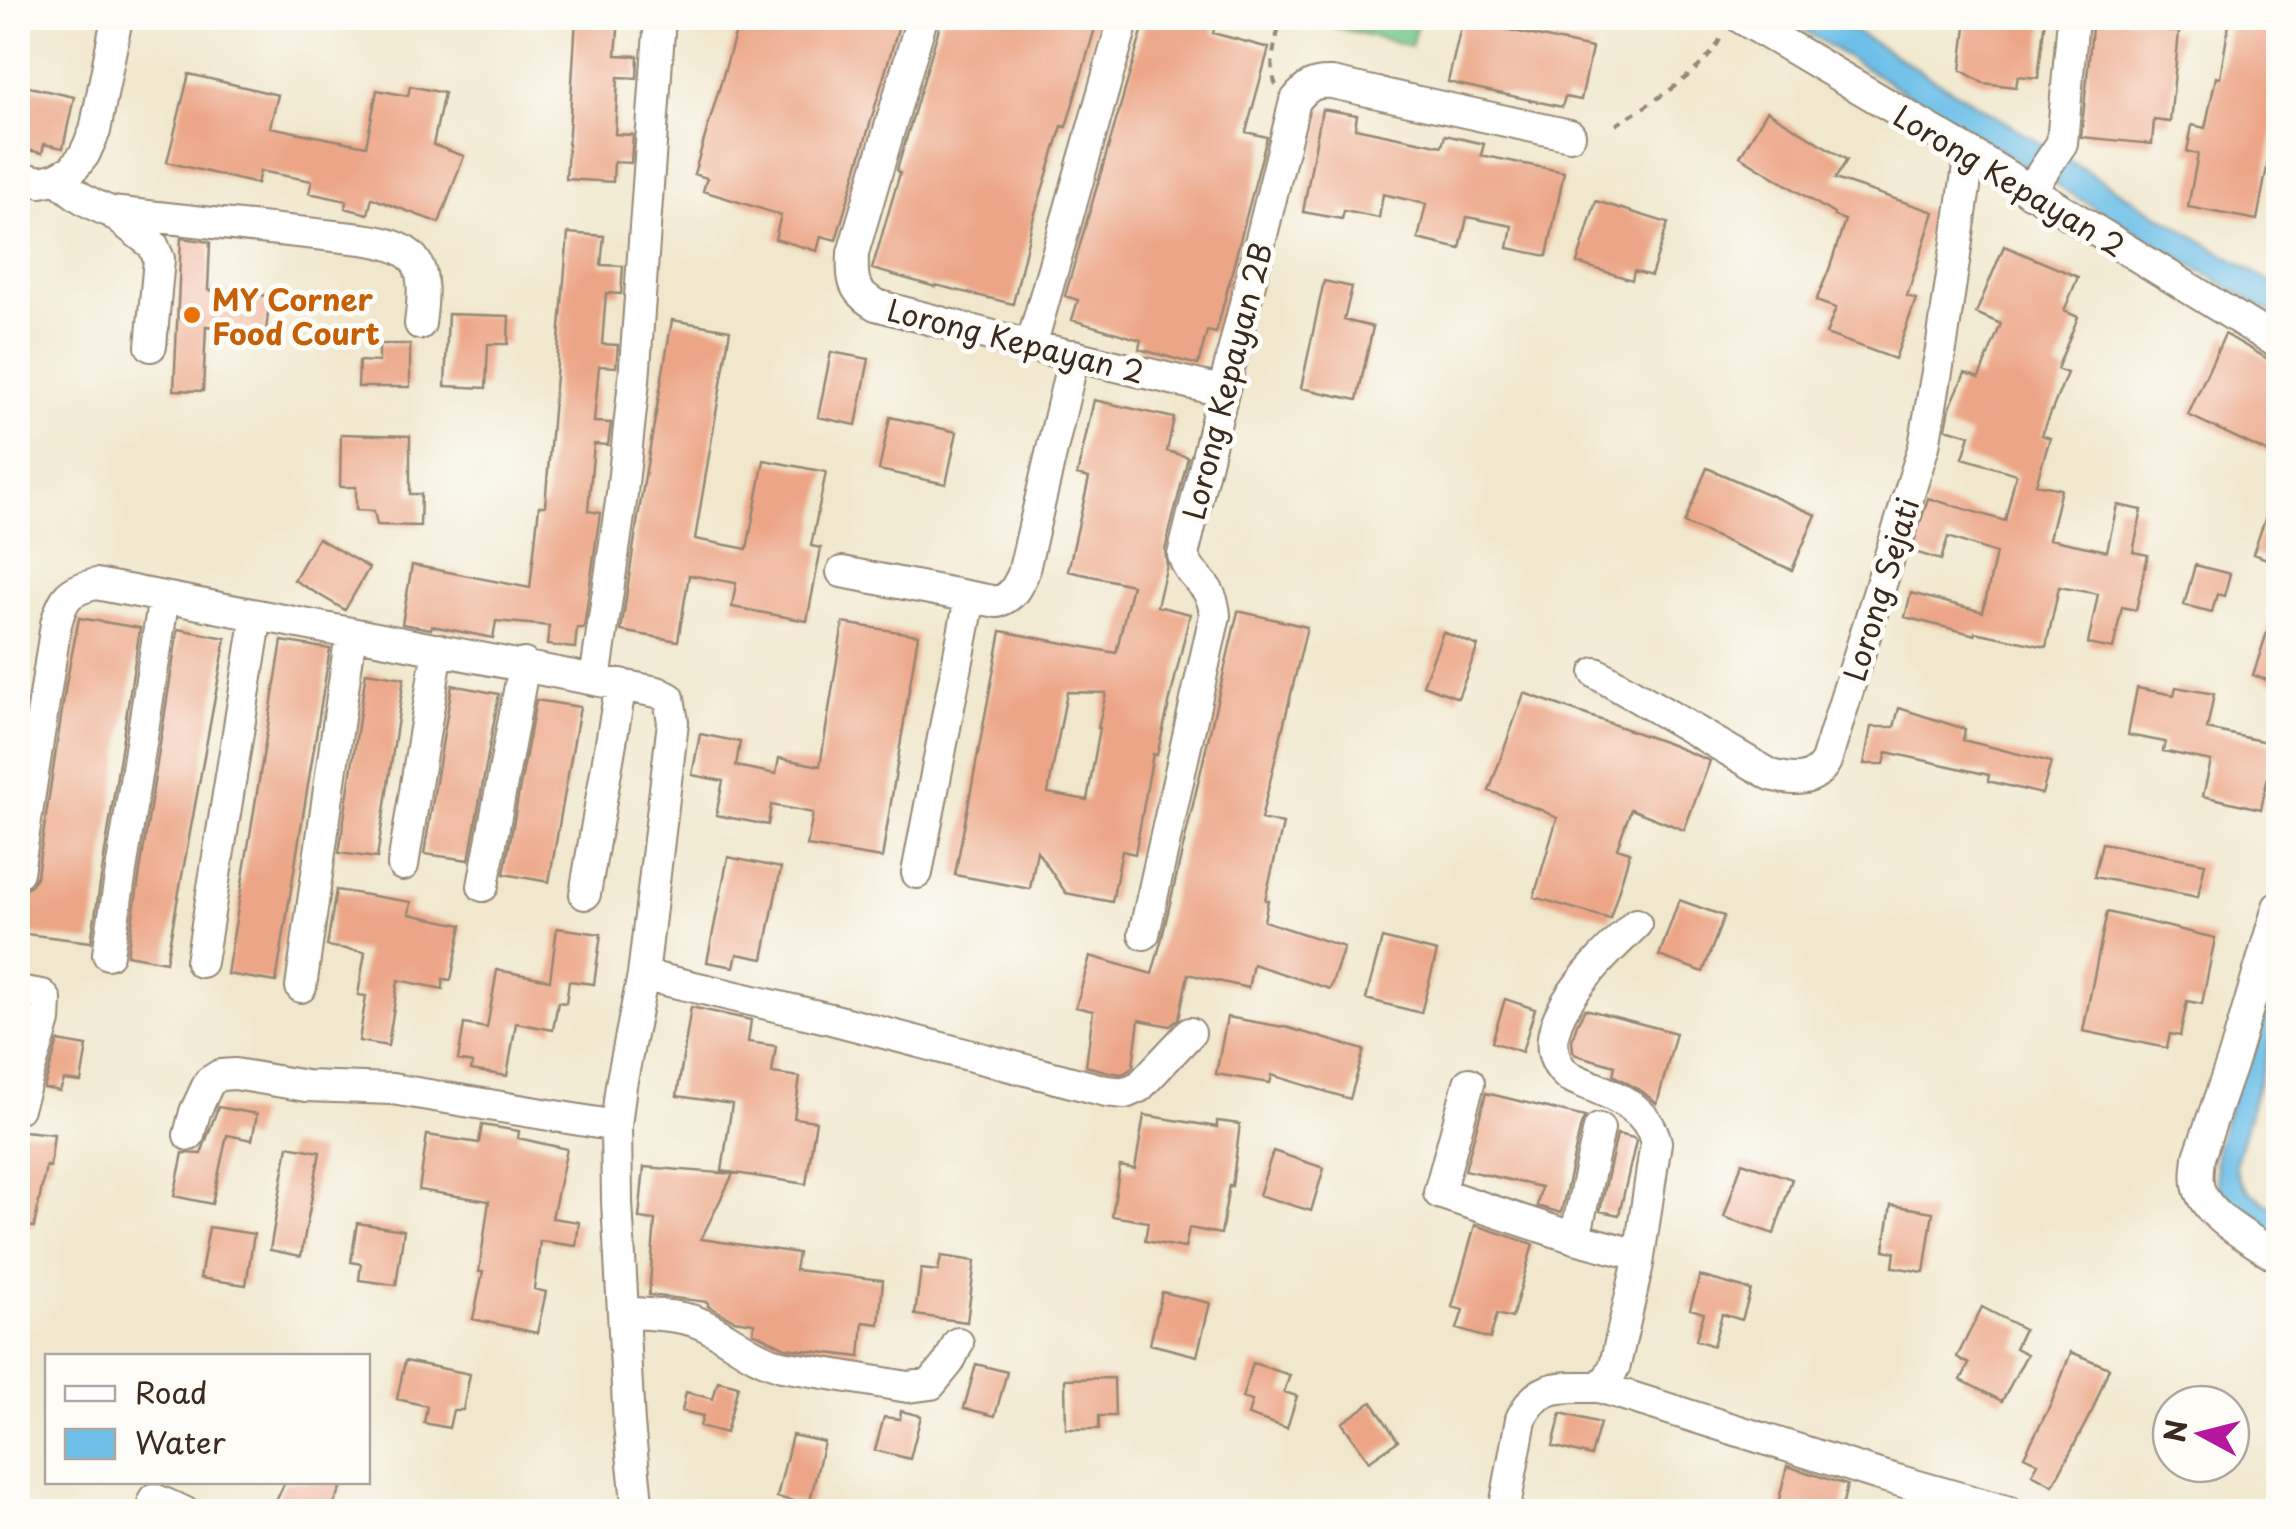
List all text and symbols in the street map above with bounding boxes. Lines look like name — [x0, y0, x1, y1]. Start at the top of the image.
street label: Lorong Kepayan 2 — [1885, 93, 2135, 267]
street label: Lorong Kepayan 2B — [1170, 238, 1282, 524]
place label: MY Corner Food Court — [212, 276, 380, 355]
street label: Lorong Kepayan 2 — [883, 286, 1149, 394]
marker: MY Corner Food Court — [181, 304, 203, 326]
street label: Lorong Sejati — [1831, 492, 1929, 686]
legend — [45, 1354, 370, 1484]
text: Road — [135, 1369, 208, 1414]
north arrow — [2151, 1384, 2251, 1484]
text: N — [2152, 1417, 2197, 1444]
text: Water — [135, 1419, 226, 1464]

